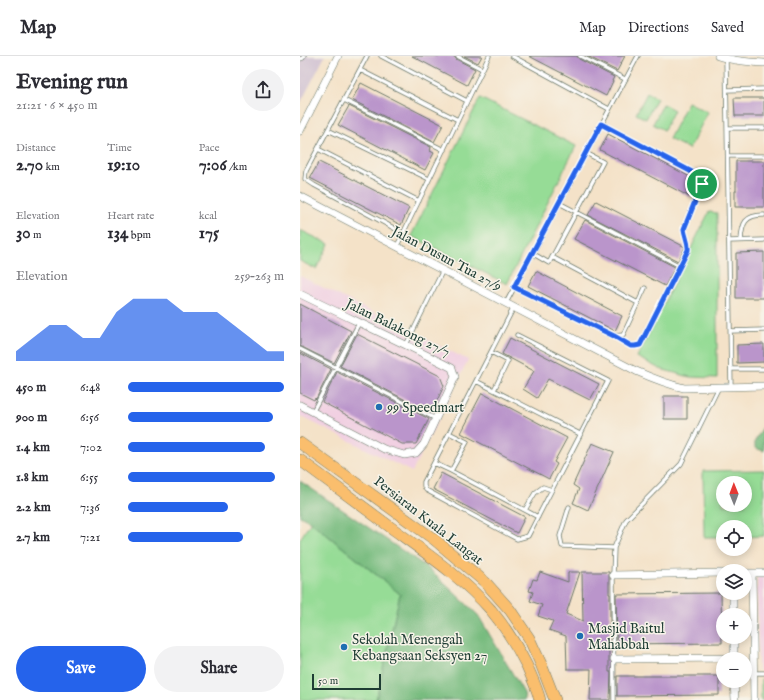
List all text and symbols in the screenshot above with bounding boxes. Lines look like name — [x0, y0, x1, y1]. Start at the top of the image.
text: Map — [20, 16, 56, 40]
text: Map — [579, 19, 606, 37]
text: Directions — [628, 19, 689, 37]
text: Saved — [711, 19, 744, 37]
text: Evening run — [16, 68, 128, 96]
button: share — [242, 69, 284, 111]
text: 21:21 · 6 × 450 m — [16, 97, 97, 114]
text: Distance — [16, 141, 56, 155]
text: Time — [107, 141, 132, 155]
text: Pace — [199, 141, 219, 155]
text: 2.70 — [16, 155, 43, 176]
text: 19:10 — [107, 155, 140, 176]
text: 7:06 — [199, 155, 227, 176]
text: km — [43, 160, 60, 174]
text: /km — [227, 160, 247, 174]
pin — [685, 167, 719, 201]
icon: arrive — [691, 173, 713, 195]
text: Elevation — [16, 209, 60, 223]
text: Heart rate — [107, 209, 154, 223]
text: kcal — [199, 209, 217, 223]
street label: Jalan Dusun Tua 27/9 — [387, 221, 505, 296]
text: 30 — [16, 223, 31, 244]
text: 134 — [107, 223, 128, 244]
text: 175 — [199, 223, 219, 244]
text: m — [31, 228, 42, 242]
text: bpm — [128, 228, 151, 242]
text: Elevation — [16, 268, 68, 285]
text: 259–263 m — [234, 268, 284, 285]
street label: Jalan Balakong 27/7 — [340, 294, 453, 361]
text: 450 m — [16, 379, 46, 396]
text: 6:48 — [80, 379, 100, 396]
place label: 99 Speedmart — [386, 399, 464, 417]
marker: 99 Speedmart — [374, 402, 384, 412]
text: 900 m — [16, 409, 47, 426]
text: 6:56 — [80, 409, 99, 426]
text: 1.4 km — [16, 439, 50, 456]
text: 7:02 — [80, 439, 102, 456]
text: 1.8 km — [16, 469, 49, 486]
text: 6:55 — [80, 469, 98, 486]
street label: Persiaran Kuala Langat — [370, 472, 487, 569]
north arrow — [716, 476, 752, 512]
map controls — [716, 476, 752, 688]
text: 2.2 km — [16, 499, 51, 516]
text: 7:36 — [80, 499, 100, 516]
button: locate — [716, 520, 752, 556]
text: 2.7 km — [16, 529, 50, 546]
text: 7:21 — [80, 529, 100, 546]
button: layers — [716, 564, 752, 600]
button: + — [716, 608, 752, 644]
place label: Masjid Baitul Mahabbah — [588, 620, 665, 654]
place label: Sekolah Menengah Kebangsaan Seksyen 27 — [352, 631, 487, 665]
marker: Masjid Baitul Mahabbah — [575, 631, 585, 641]
marker: Sekolah Menengah Kebangsaan Seksyen 27 — [339, 642, 349, 652]
button: Save — [16, 646, 146, 692]
button: Share — [154, 646, 284, 692]
button: − — [716, 652, 752, 688]
scale bar — [312, 672, 381, 691]
text: 50 m — [318, 674, 338, 688]

